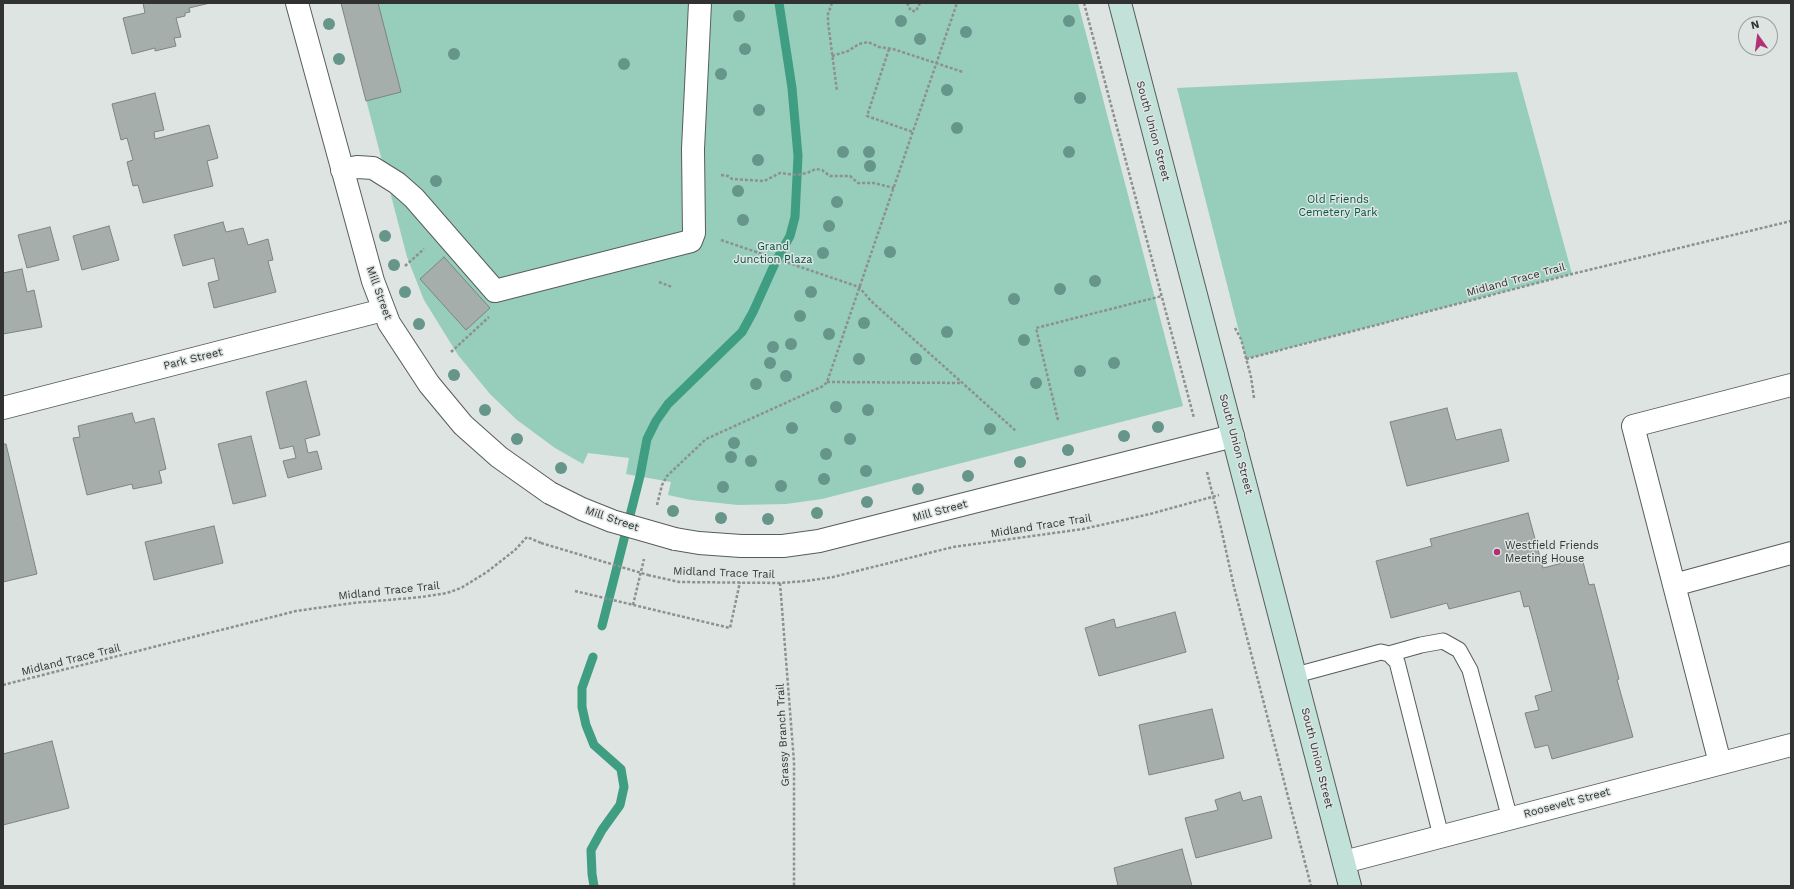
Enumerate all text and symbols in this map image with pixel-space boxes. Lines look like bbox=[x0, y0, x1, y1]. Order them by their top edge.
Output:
north arrow bbox=[1738, 16, 1778, 56]
text: N bbox=[1750, 18, 1761, 32]
street label: South Union Street bbox=[1133, 79, 1173, 183]
park label: Old Friends Cemetery Park bbox=[1298, 193, 1378, 219]
park label: Grand Junction Plaza bbox=[734, 240, 812, 266]
street label: Midland Trace Trail bbox=[1465, 260, 1567, 300]
street label: Mill Street bbox=[363, 264, 395, 322]
street label: Park Street bbox=[162, 345, 224, 373]
street label: South Union Street bbox=[1216, 392, 1256, 496]
street label: Mill Street bbox=[911, 497, 969, 525]
street label: Mill Street bbox=[583, 504, 641, 534]
street label: Midland Trace Trail bbox=[990, 512, 1092, 540]
place label: Westfield Friends Meeting House bbox=[1505, 539, 1599, 565]
marker: Westfield Friends Meeting House bbox=[1492, 547, 1502, 557]
street label: Midland Trace Trail bbox=[673, 565, 775, 581]
street label: Midland Trace Trail bbox=[338, 579, 440, 603]
street label: Midland Trace Trail bbox=[20, 641, 122, 679]
street label: Grassy Branch Trail bbox=[774, 683, 792, 787]
street label: South Union Street bbox=[1298, 706, 1336, 810]
street label: Roosevelt Street bbox=[1522, 785, 1612, 821]

